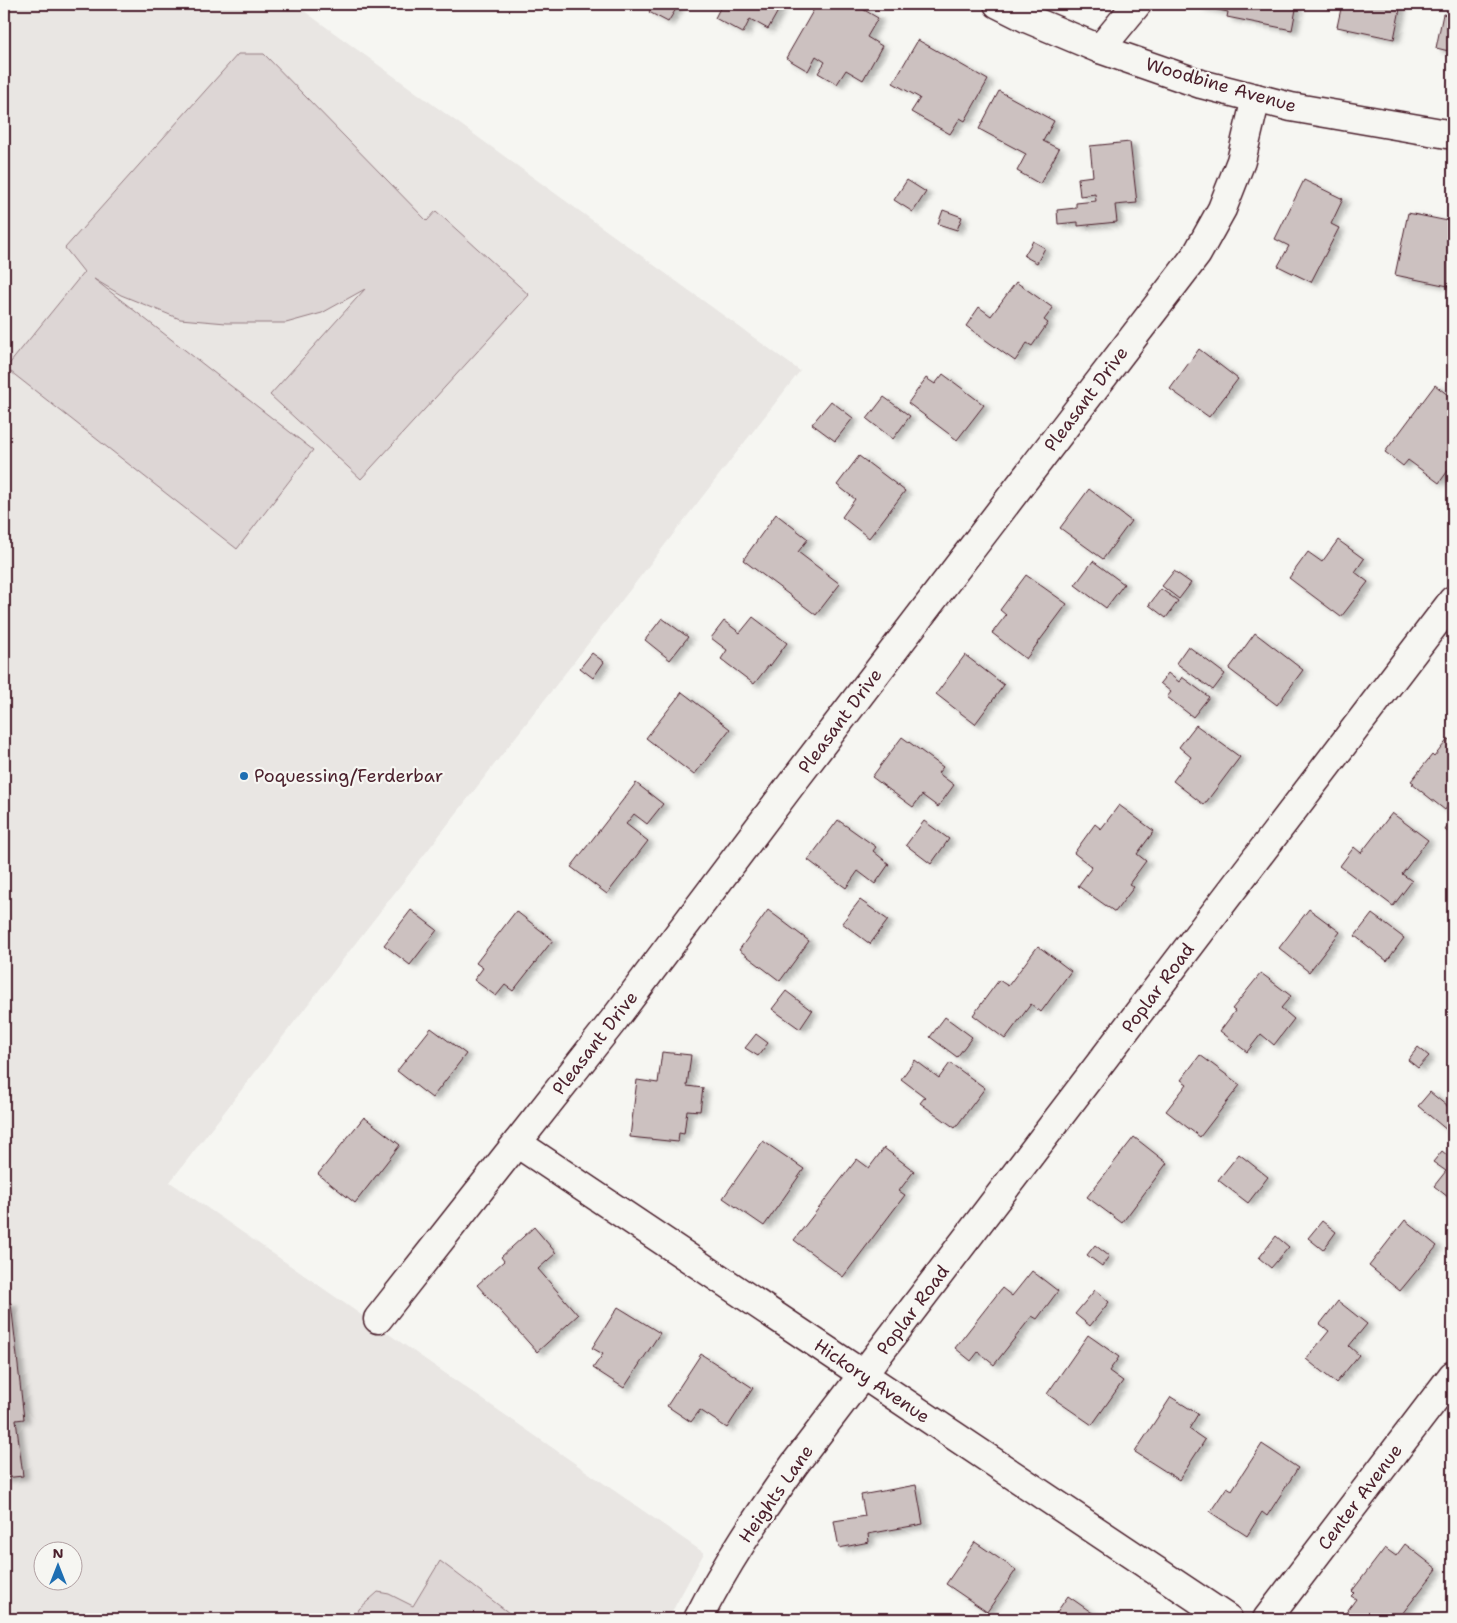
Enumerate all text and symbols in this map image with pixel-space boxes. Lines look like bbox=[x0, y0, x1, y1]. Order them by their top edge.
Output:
street label: Woodbine Avenue bbox=[1143, 52, 1299, 118]
street label: Pleasant Drive bbox=[1039, 342, 1133, 456]
street label: Pleasant Drive bbox=[793, 664, 887, 778]
place label: Poquessing/Ferderbar bbox=[254, 764, 443, 788]
marker: Poquessing/Ferderbar bbox=[238, 770, 250, 782]
street label: Poplar Road bbox=[1116, 938, 1200, 1038]
street label: Pleasant Drive bbox=[547, 986, 643, 1100]
street label: Poplar Road bbox=[871, 1260, 955, 1360]
street label: Hickory Avenue bbox=[809, 1333, 935, 1429]
street label: Center Avenue bbox=[1312, 1439, 1408, 1555]
street label: Heights Lane bbox=[733, 1440, 819, 1548]
north arrow bbox=[32, 1540, 82, 1590]
text: N bbox=[52, 1544, 64, 1562]

